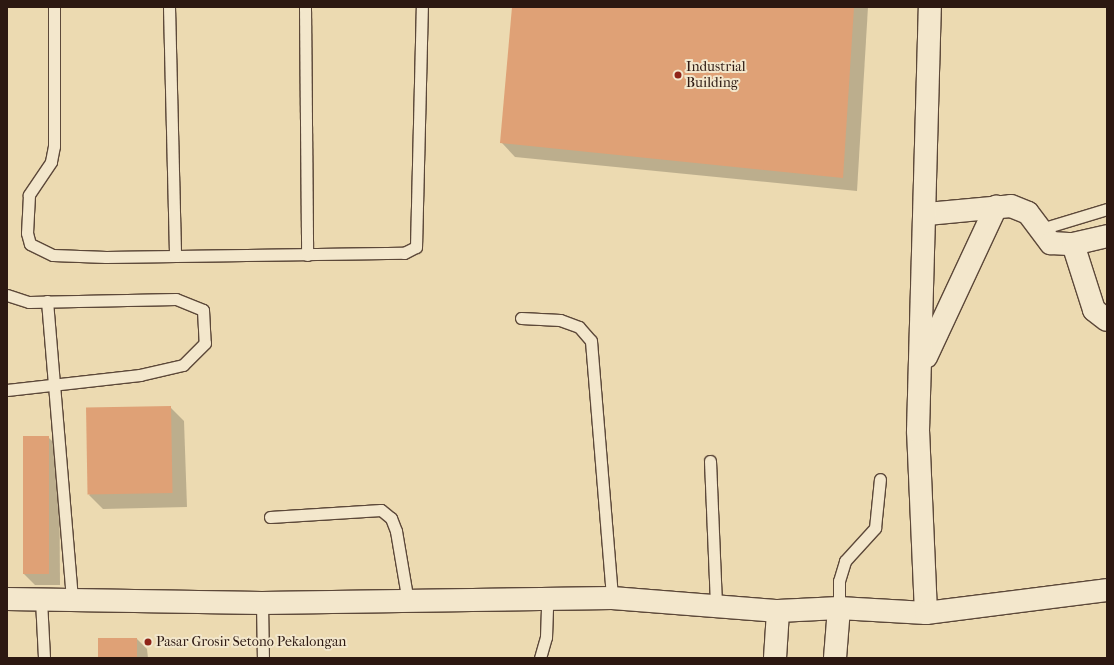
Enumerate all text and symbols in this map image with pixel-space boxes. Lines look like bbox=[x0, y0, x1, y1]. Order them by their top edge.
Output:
place label: Industrial Building bbox=[686, 59, 746, 92]
marker: Industrial Building bbox=[673, 70, 683, 80]
place label: Pasar Grosir Setono Pekalongan bbox=[156, 634, 346, 650]
marker: Pasar Grosir Setono Pekalongan bbox=[143, 637, 153, 647]

